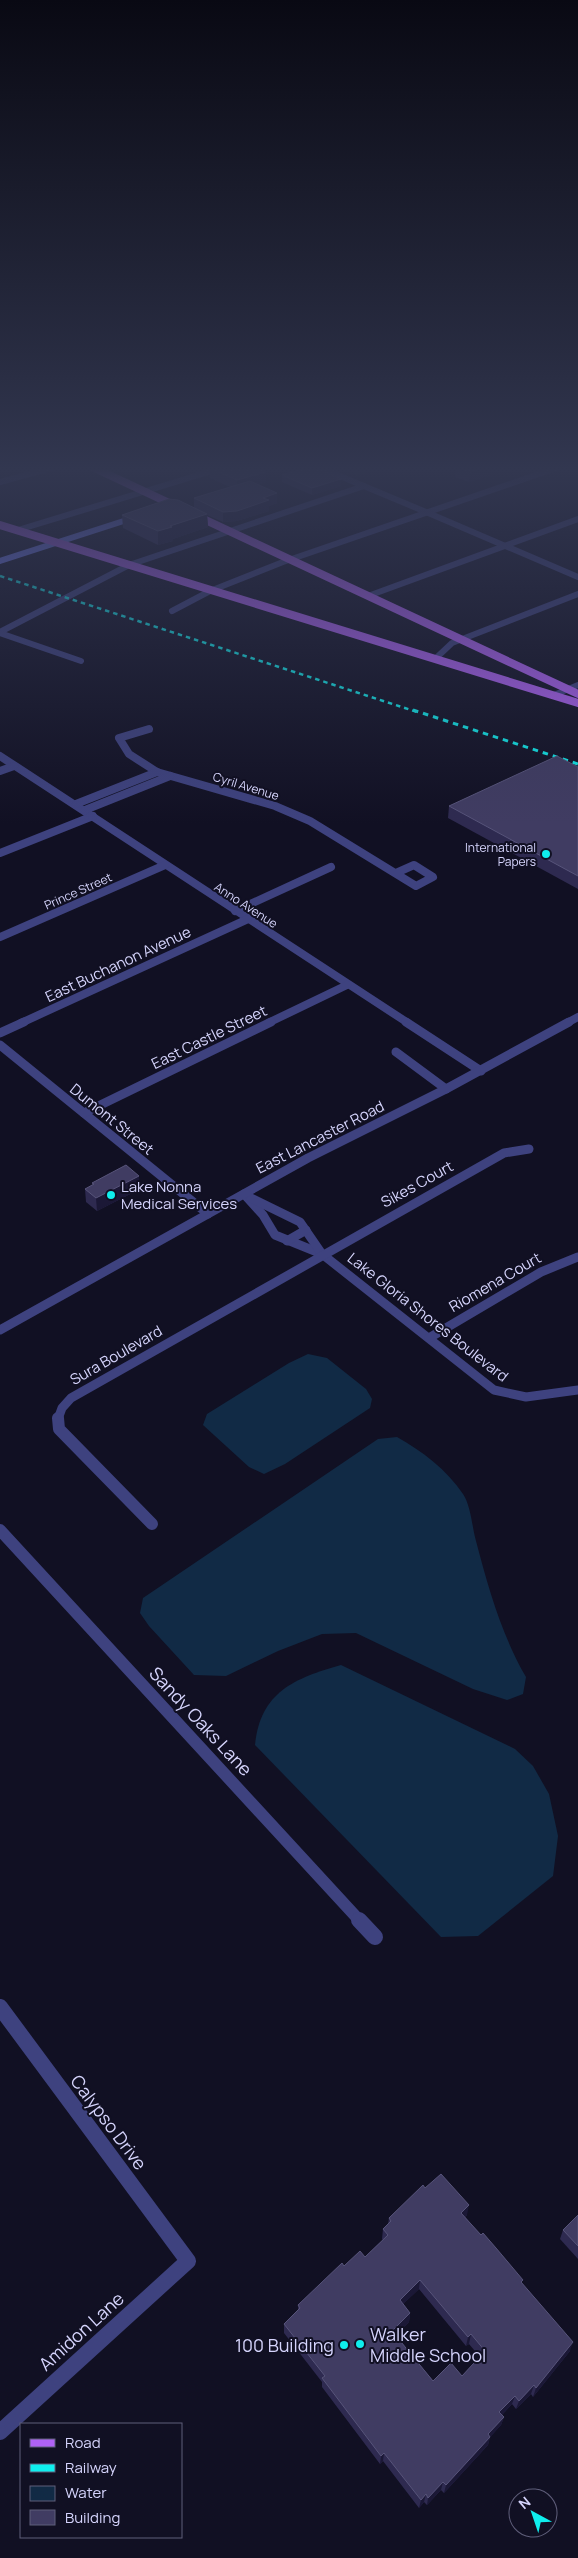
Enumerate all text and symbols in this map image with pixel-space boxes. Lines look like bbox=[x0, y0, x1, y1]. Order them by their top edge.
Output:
street label: Cyril Avenue bbox=[211, 768, 281, 804]
place label: International Papers bbox=[465, 839, 536, 870]
marker: International Papers bbox=[540, 848, 552, 860]
street label: Prince Street bbox=[41, 868, 115, 914]
street label: Anno Avenue bbox=[211, 878, 281, 932]
street label: East Buchanon Avenue bbox=[42, 921, 194, 1007]
street label: East Castle Street bbox=[148, 1000, 270, 1074]
street label: Dumont Street bbox=[66, 1079, 158, 1159]
street label: East Lancaster Road bbox=[252, 1096, 388, 1178]
street label: Sikes Court bbox=[377, 1156, 457, 1212]
place label: Lake Nonna Medical Services bbox=[121, 1176, 237, 1214]
marker: Lake Nonna Medical Services bbox=[105, 1189, 117, 1201]
street label: Riomena Court bbox=[445, 1247, 545, 1317]
street label: Lake Gloria Shores Boulevard bbox=[343, 1248, 513, 1386]
street label: Sura Boulevard bbox=[66, 1320, 166, 1390]
street label: Sandy Oaks Lane bbox=[144, 1661, 258, 1781]
street label: Calypso Drive bbox=[65, 2070, 153, 2174]
street label: Amidon Lane bbox=[33, 2286, 129, 2376]
place label: Walker Middle School bbox=[370, 2322, 486, 2367]
place label: 100 Building bbox=[235, 2333, 334, 2357]
marker: Walker Middle School bbox=[354, 2338, 366, 2350]
marker: 100 Building bbox=[338, 2339, 350, 2351]
legend bbox=[20, 2423, 182, 2538]
text: Road bbox=[65, 2432, 101, 2453]
text: Railway bbox=[65, 2457, 117, 2478]
text: Water bbox=[65, 2482, 107, 2503]
north arrow bbox=[508, 2488, 558, 2538]
text: N bbox=[514, 2492, 534, 2513]
text: Building bbox=[65, 2507, 120, 2528]

